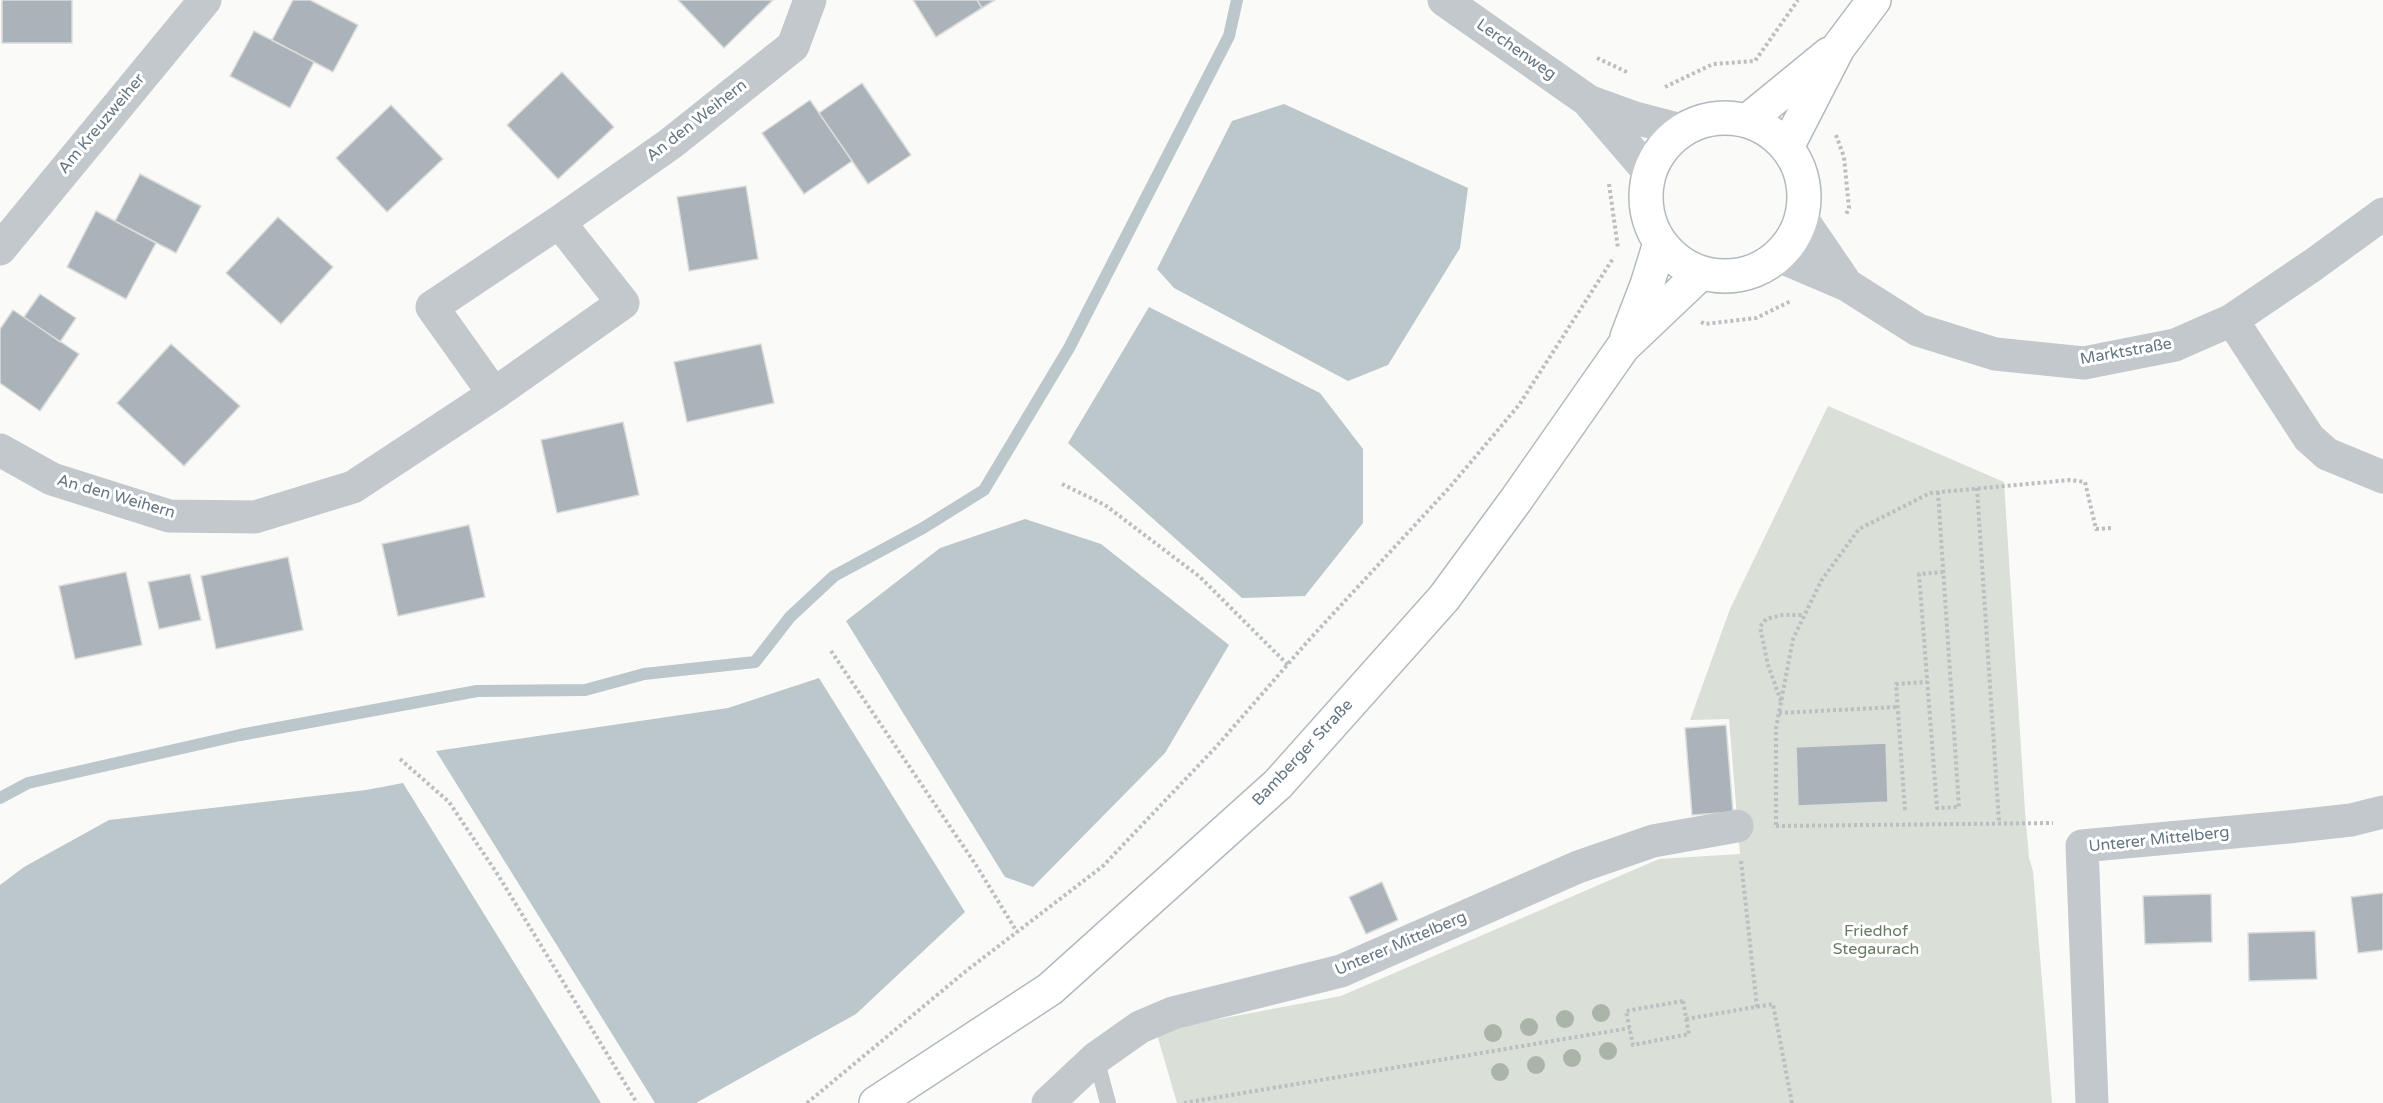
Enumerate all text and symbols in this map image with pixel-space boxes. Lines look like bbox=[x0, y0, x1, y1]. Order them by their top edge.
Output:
street label: Lerchenweg bbox=[1472, 16, 1560, 84]
street label: Am Kreuzweiher bbox=[55, 70, 149, 178]
street label: An den Weihern bbox=[643, 76, 751, 166]
street label: Marktstraße bbox=[2079, 334, 2173, 370]
street label: An den Weihern bbox=[55, 471, 177, 523]
street label: Bamberger Straße bbox=[1249, 696, 1357, 810]
street label: Unterer Mittelberg bbox=[2088, 823, 2230, 857]
street label: Unterer Mittelberg bbox=[1332, 908, 1470, 980]
park label: Friedhof Stegaurach bbox=[1833, 922, 1919, 960]

